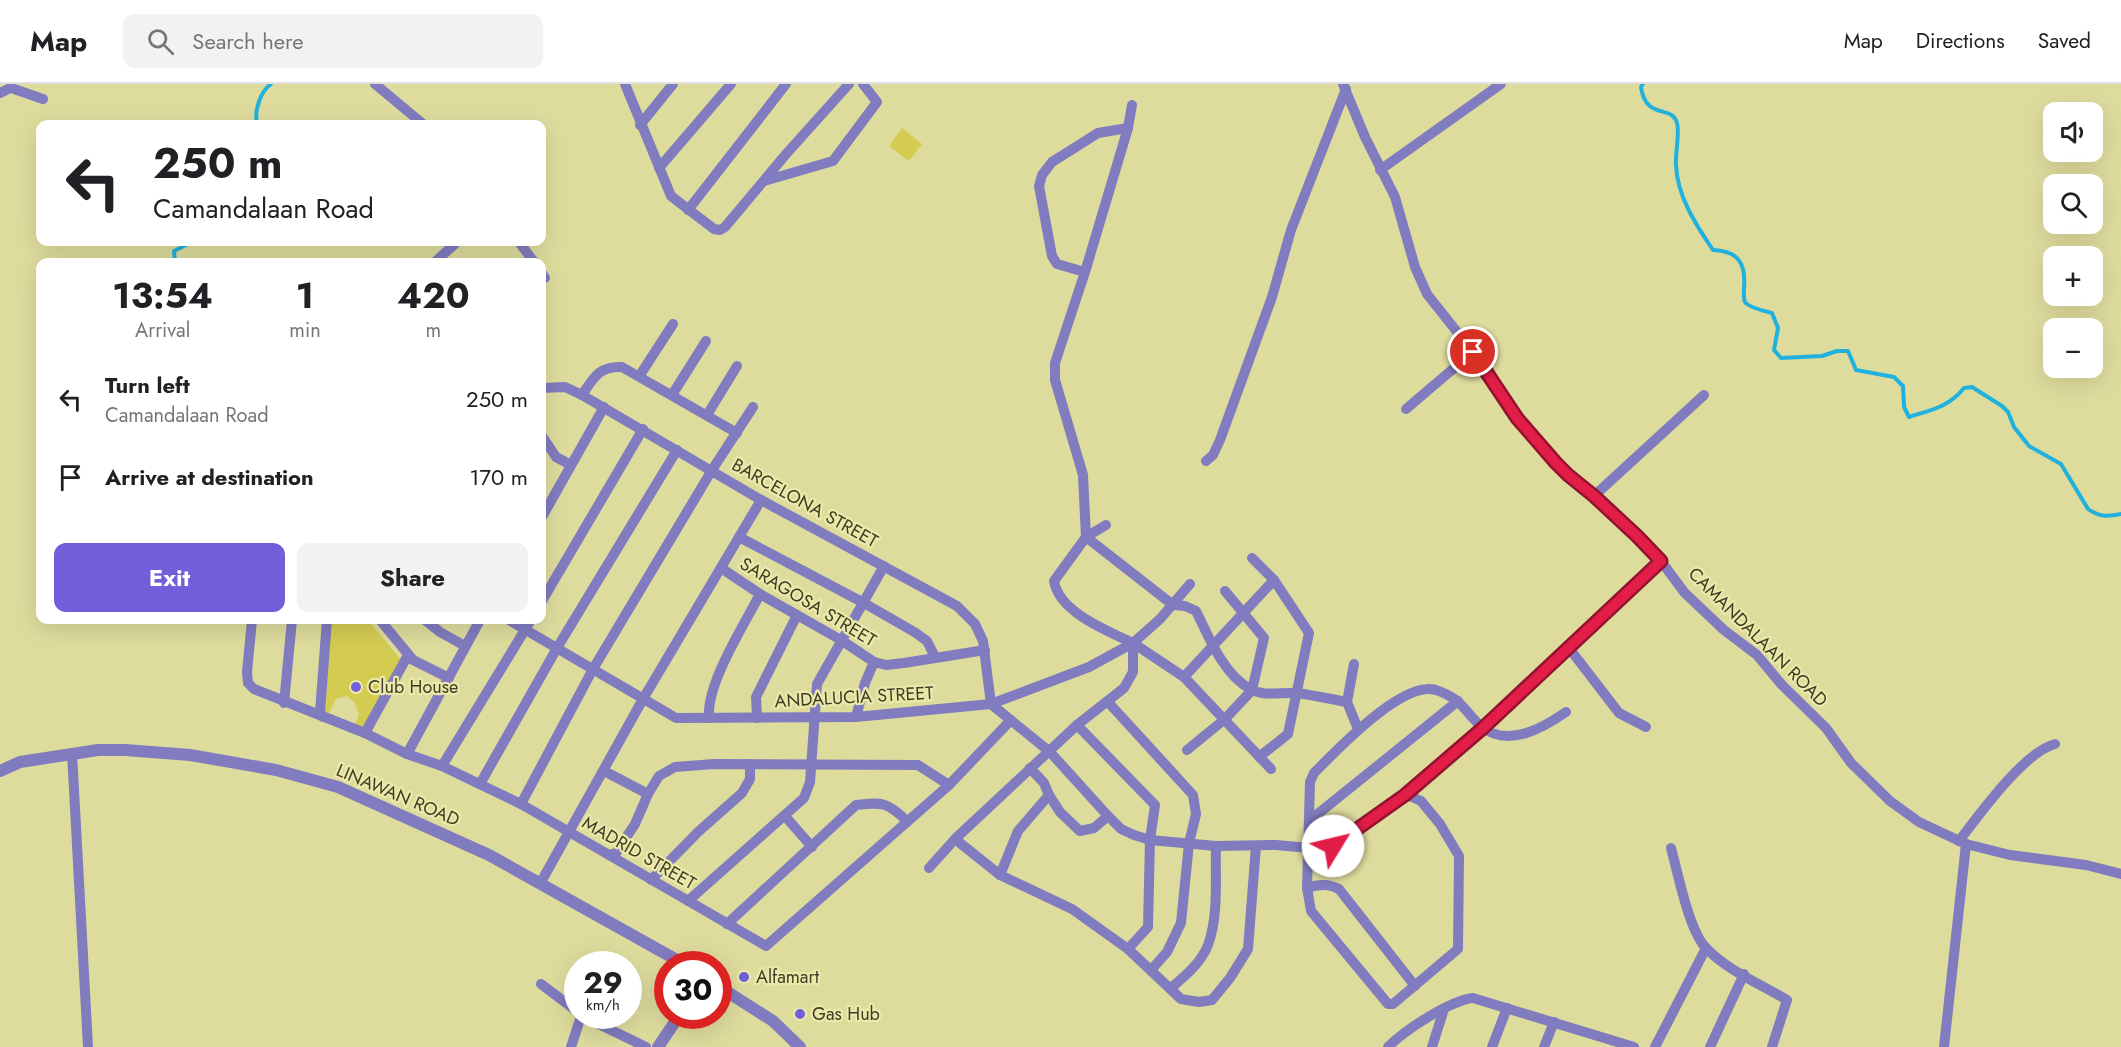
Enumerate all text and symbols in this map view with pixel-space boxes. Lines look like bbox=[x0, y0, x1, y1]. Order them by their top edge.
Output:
search box bbox=[123, 14, 543, 68]
text: Map bbox=[30, 21, 87, 62]
icon: search bbox=[144, 25, 177, 58]
text: Search here bbox=[192, 25, 304, 57]
text: Map bbox=[1844, 26, 1883, 56]
text: Directions bbox=[1916, 26, 2005, 56]
text: Saved bbox=[2038, 26, 2091, 56]
map controls bbox=[2043, 102, 2103, 378]
button: sound bbox=[2043, 102, 2103, 162]
text: 250 m bbox=[153, 133, 283, 194]
icon: left bbox=[54, 144, 132, 222]
button: search bbox=[2043, 174, 2103, 234]
text: Camandalaan Road bbox=[153, 189, 374, 228]
button: + bbox=[2043, 246, 2103, 306]
text: 13:54 bbox=[112, 269, 213, 321]
text: 1 bbox=[296, 269, 314, 321]
text: 420 bbox=[397, 269, 470, 321]
text: Arrival bbox=[135, 316, 190, 345]
text: min bbox=[289, 316, 321, 345]
text: m bbox=[426, 316, 441, 345]
button: − bbox=[2043, 318, 2103, 378]
pin bbox=[1447, 326, 1498, 377]
icon: arrive bbox=[1456, 335, 1489, 368]
text: Turn left bbox=[105, 369, 190, 401]
icon: left bbox=[54, 383, 87, 416]
text: 250 m bbox=[466, 383, 528, 415]
text: Camandalaan Road bbox=[105, 401, 269, 430]
street label: BARCELONA STREET bbox=[727, 452, 883, 554]
icon: arrive bbox=[54, 461, 87, 494]
text: Arrive at destination bbox=[105, 461, 314, 493]
text: 170 m bbox=[470, 461, 528, 493]
button: Exit bbox=[54, 543, 285, 612]
button: Share bbox=[297, 543, 528, 612]
street label: SARAGOSA STREET bbox=[735, 551, 882, 653]
street label: CAMANDALAAN ROAD bbox=[1682, 561, 1834, 713]
place label: Club House bbox=[368, 674, 458, 700]
marker: Club House bbox=[349, 680, 363, 694]
street label: ANDALUCIA STREET bbox=[774, 680, 935, 714]
street label: LINAWAN ROAD bbox=[332, 757, 464, 833]
street label: MADRID STREET bbox=[577, 810, 701, 896]
position arrow bbox=[1301, 814, 1365, 878]
speed limit sign: 30 bbox=[654, 951, 732, 1029]
text: 29 bbox=[583, 961, 623, 1004]
place label: Alfamart bbox=[756, 964, 820, 990]
marker: Alfamart bbox=[737, 970, 751, 984]
text: km/h bbox=[586, 994, 620, 1016]
place label: Gas Hub bbox=[812, 1001, 880, 1027]
marker: Gas Hub bbox=[793, 1007, 807, 1021]

